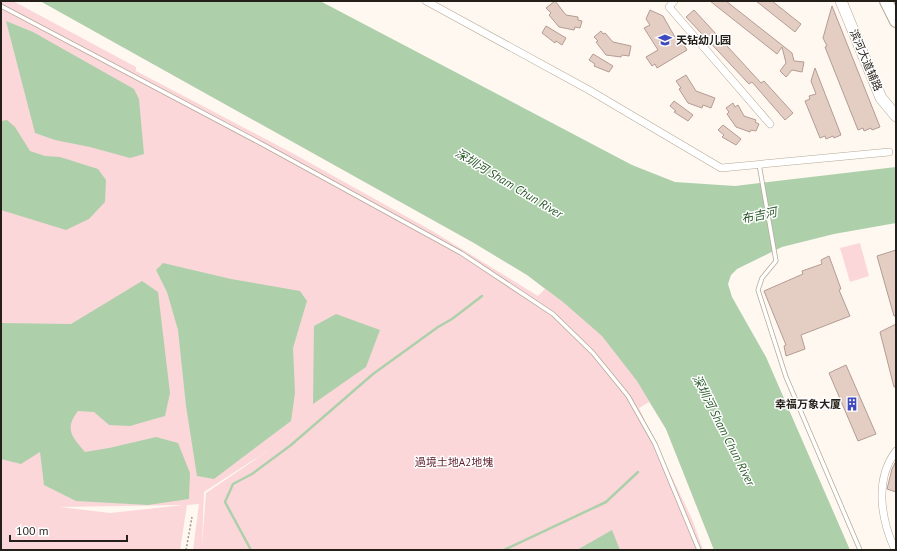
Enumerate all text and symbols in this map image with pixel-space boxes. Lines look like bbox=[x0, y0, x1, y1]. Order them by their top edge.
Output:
street label: 滨河大道辅路 bbox=[847, 27, 885, 93]
school or university icon: 天钻幼儿园 bbox=[657, 32, 673, 48]
place label: 天钻幼儿园 bbox=[676, 33, 731, 47]
water label: 深圳河 Sham Chun River bbox=[453, 145, 566, 222]
water label: 布吉河 bbox=[740, 204, 780, 226]
water label: 深圳河 Sham Chun River bbox=[689, 372, 759, 489]
building icon: 幸福万象大厦 bbox=[844, 396, 860, 412]
place label: 幸福万象大厦 bbox=[775, 397, 841, 411]
park label: 過境土地A2地塊 bbox=[415, 455, 493, 469]
scale bar bbox=[10, 517, 127, 543]
text: 100 m bbox=[16, 523, 49, 538]

